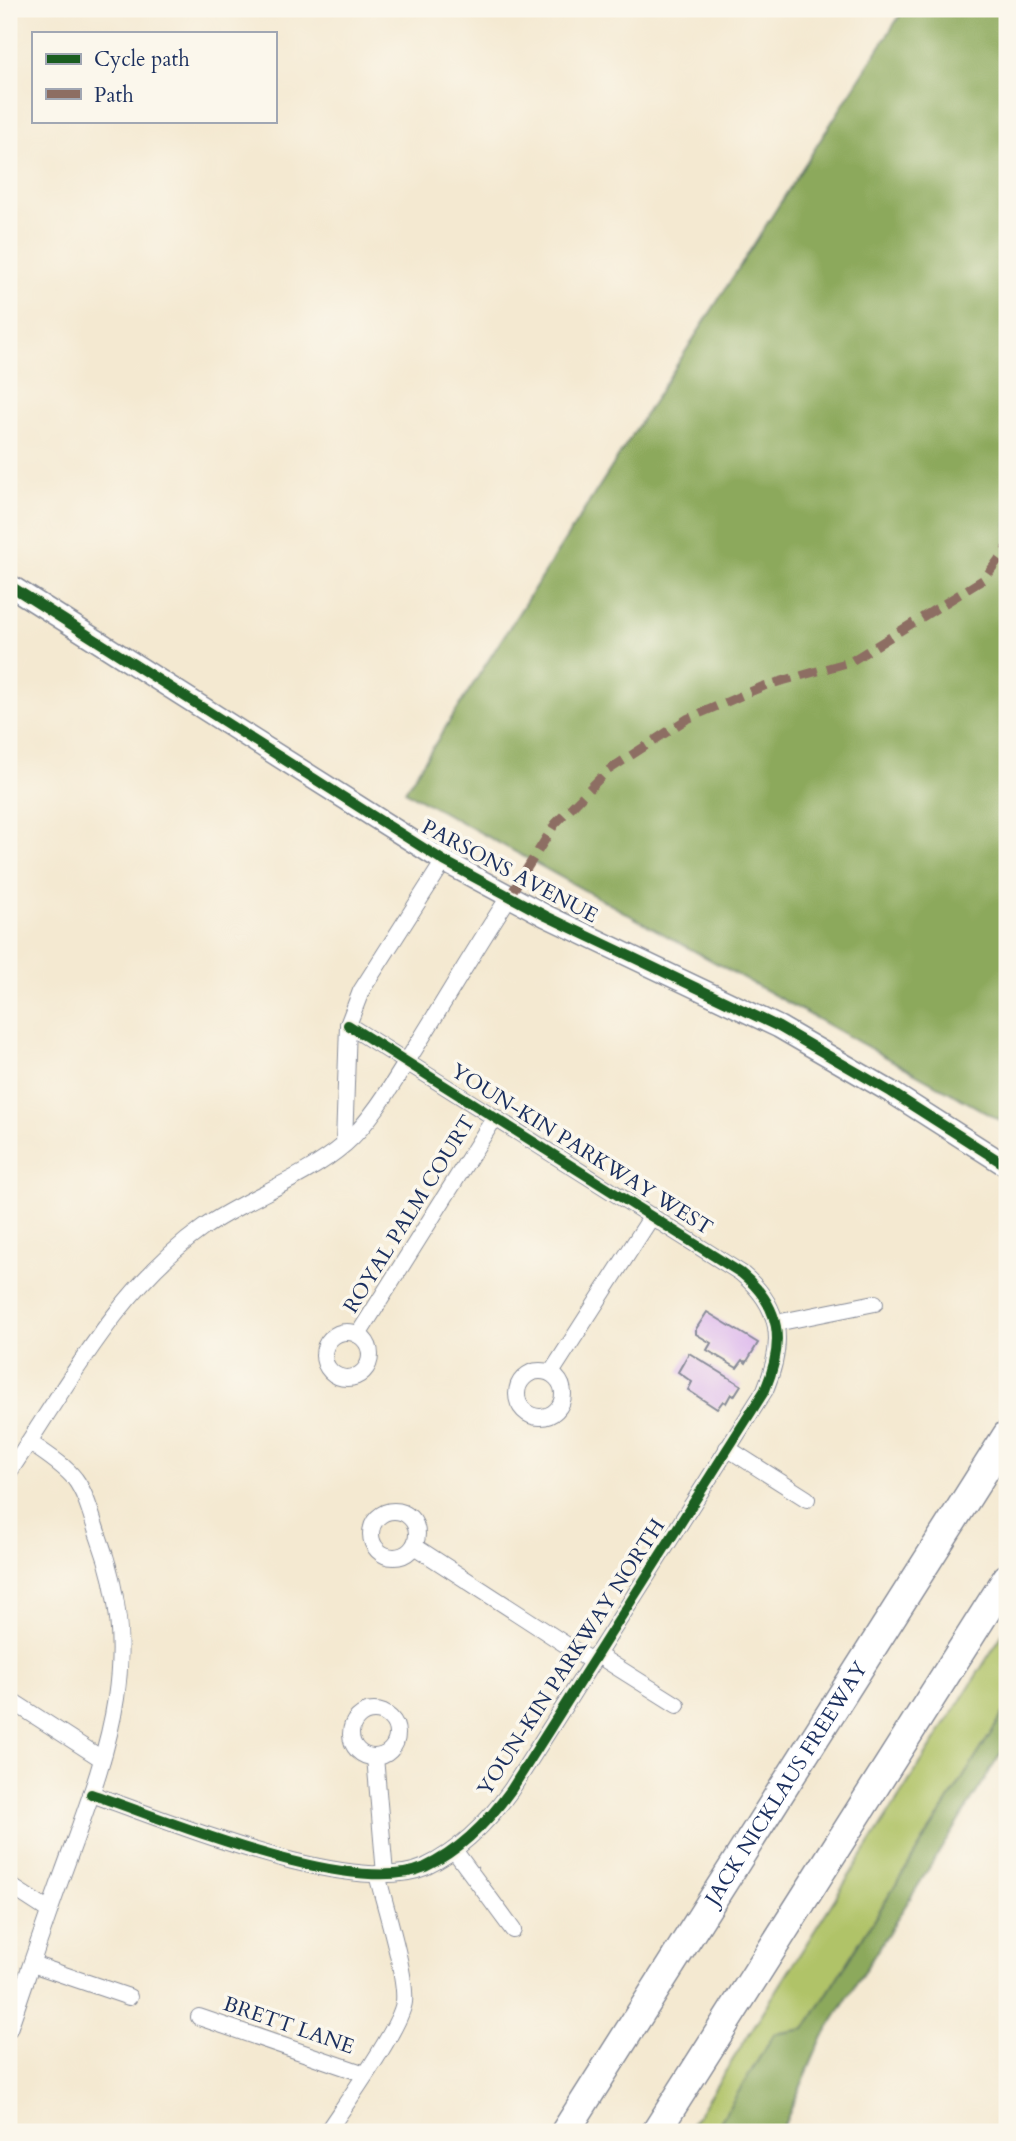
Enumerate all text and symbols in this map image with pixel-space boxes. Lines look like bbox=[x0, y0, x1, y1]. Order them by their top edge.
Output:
legend bbox=[32, 32, 276, 122]
text: Cycle path bbox=[94, 45, 190, 74]
text: Path bbox=[94, 81, 134, 110]
street label: PARSONS AVENUE bbox=[416, 813, 603, 930]
street label: YOUN-KIN PARKWAY WEST bbox=[445, 1057, 718, 1242]
street label: ROYAL PALM COURT bbox=[337, 1110, 482, 1319]
street label: YOUN-KIN PARKWAY NORTH bbox=[471, 1513, 672, 1802]
street label: JACK NICKLAUS FREEWAY bbox=[697, 1656, 875, 1913]
street label: BRETT LANE bbox=[219, 1990, 358, 2061]

